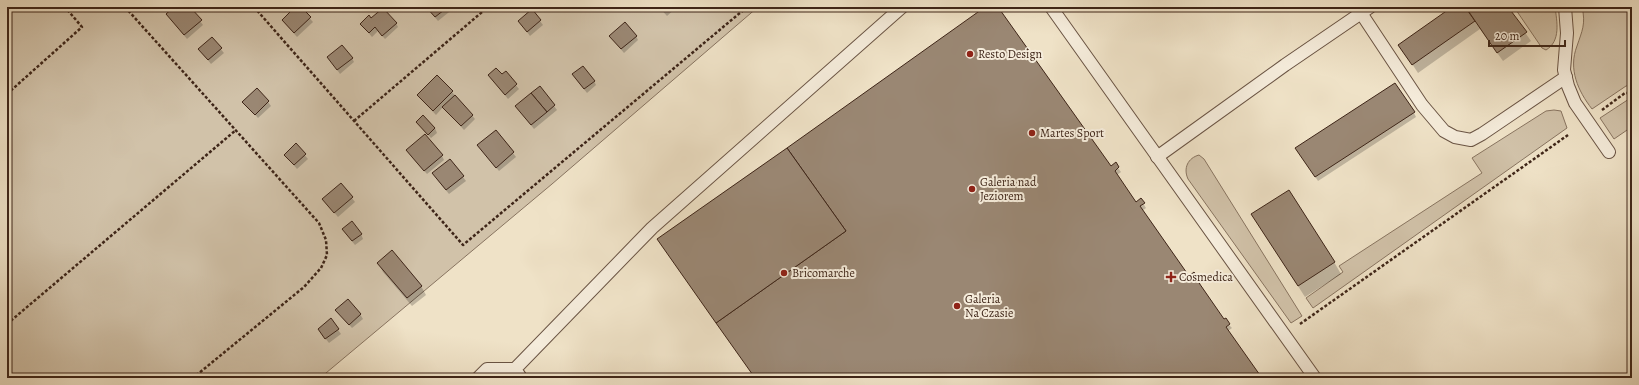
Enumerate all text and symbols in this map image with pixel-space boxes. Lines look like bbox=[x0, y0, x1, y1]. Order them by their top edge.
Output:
scale bar bbox=[1489, 22, 1565, 48]
text: 20 m bbox=[1495, 28, 1519, 44]
place label: Resto Design bbox=[978, 46, 1043, 62]
marker: Resto Design bbox=[965, 49, 975, 59]
place label: Martes Sport bbox=[1040, 125, 1104, 141]
marker: Martes Sport bbox=[1027, 128, 1037, 138]
place label: Galeria nad Jeziorem bbox=[980, 174, 1037, 204]
marker: Galeria nad Jeziorem bbox=[967, 184, 977, 194]
place label: Bricomarche bbox=[792, 265, 855, 281]
marker: Bricomarche bbox=[779, 268, 789, 278]
place label: Cosmedica bbox=[1179, 269, 1233, 285]
marker: Cosmedica bbox=[1166, 272, 1176, 282]
place label: Galeria Na Czasie bbox=[965, 291, 1013, 321]
marker: Galeria Na Czasie bbox=[952, 301, 962, 311]

